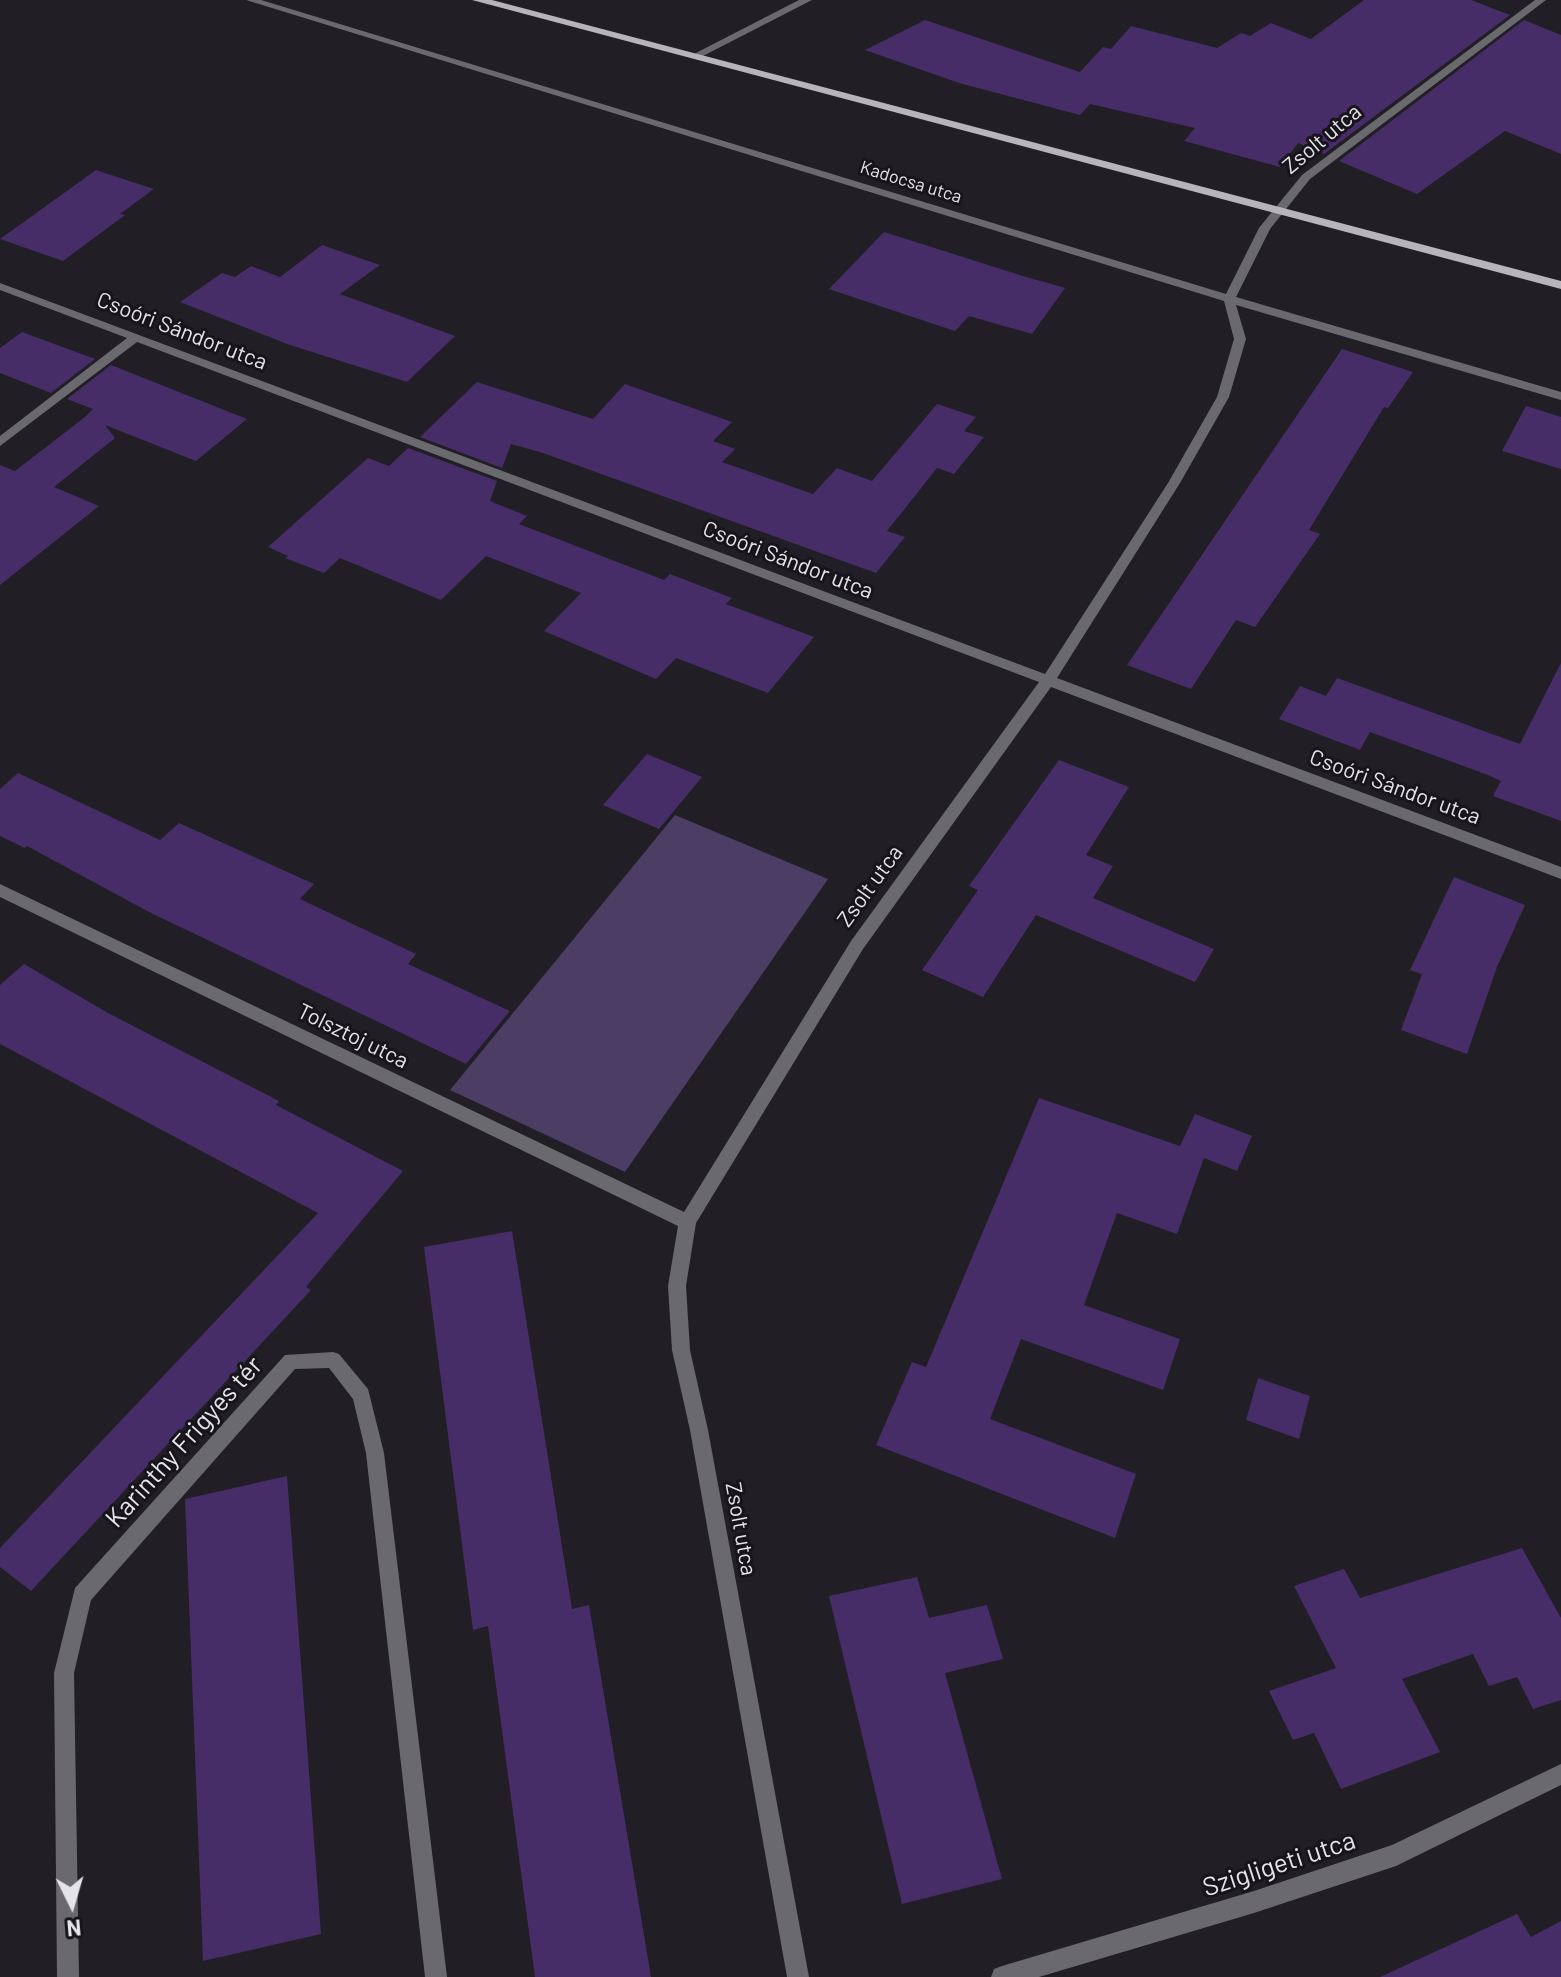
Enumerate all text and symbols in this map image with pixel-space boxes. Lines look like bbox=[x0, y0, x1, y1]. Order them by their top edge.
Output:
street label: Zsolt utca bbox=[1277, 99, 1367, 179]
street label: Kadocsa utca bbox=[858, 156, 964, 208]
street label: Csoóri Sándor utca bbox=[93, 286, 271, 376]
street label: Csoóri Sándor utca bbox=[699, 515, 877, 605]
street label: Csoóri Sándor utca bbox=[1306, 744, 1484, 830]
street label: Zsolt utca bbox=[832, 840, 908, 932]
street label: Tolsztoj utca bbox=[293, 998, 413, 1074]
street label: Karinthy Frigyes tér bbox=[99, 1350, 269, 1534]
street label: Zsolt utca bbox=[720, 1480, 762, 1578]
street label: Szigligeti utca bbox=[1199, 1825, 1359, 1903]
north arrow bbox=[32, 1865, 112, 1945]
text: N bbox=[66, 1915, 83, 1942]

